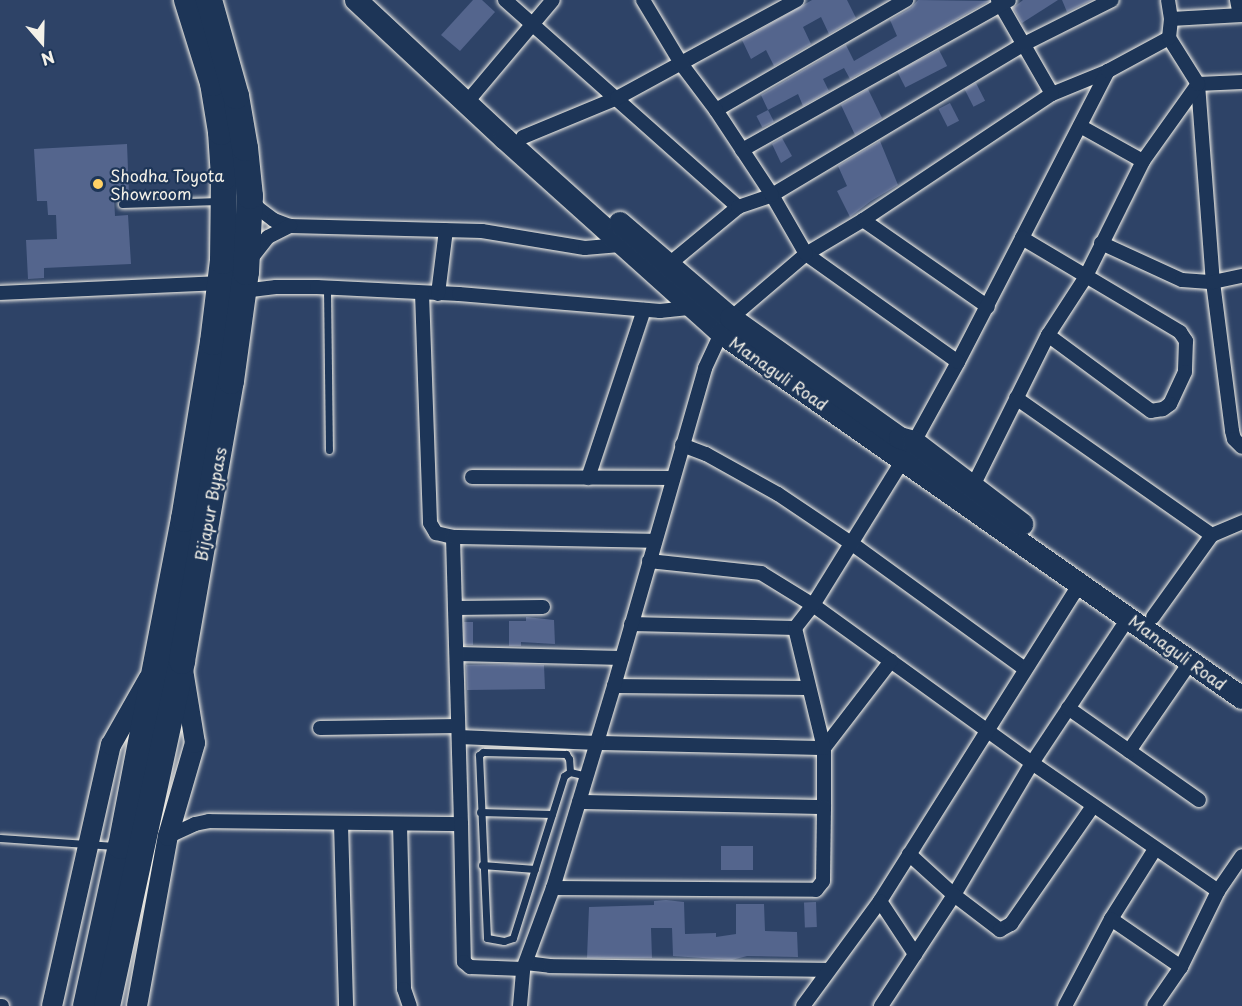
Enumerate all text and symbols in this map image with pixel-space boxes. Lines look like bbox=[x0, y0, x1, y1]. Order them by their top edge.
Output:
north arrow bbox=[12, 12, 72, 72]
text: N bbox=[38, 45, 58, 72]
place label: Shodha Toyota Showroom bbox=[110, 165, 224, 203]
marker: Shodha Toyota Showroom bbox=[91, 177, 105, 191]
street label: Managuli Road bbox=[726, 332, 832, 414]
street label: Bijapur Bypass bbox=[191, 445, 229, 563]
street label: Managuli Road bbox=[1125, 610, 1231, 694]

